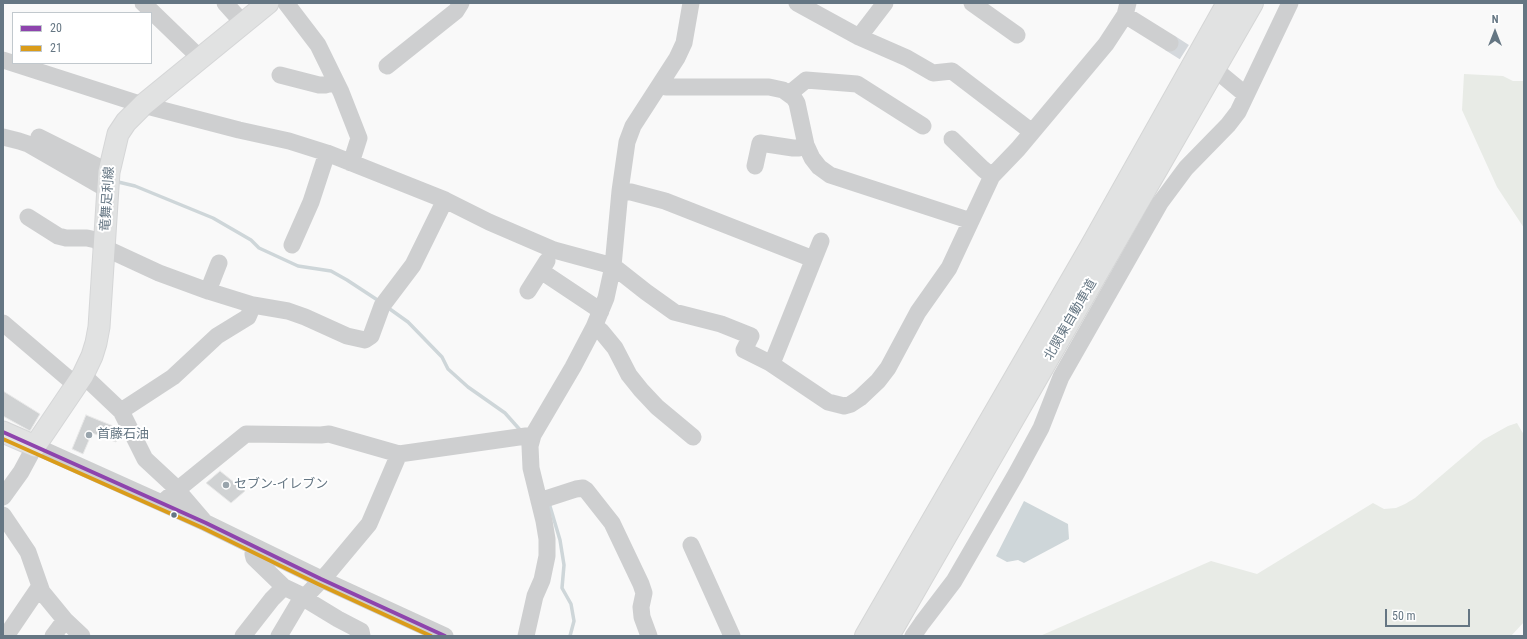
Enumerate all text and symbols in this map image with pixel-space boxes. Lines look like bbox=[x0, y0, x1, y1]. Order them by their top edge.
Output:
legend bbox=[12, 12, 152, 64]
north arrow bbox=[1475, 12, 1515, 52]
text: N bbox=[1492, 13, 1498, 26]
text: 20 bbox=[50, 21, 62, 35]
text: 21 bbox=[50, 41, 62, 55]
street label: 竜舞足利線 bbox=[98, 166, 118, 232]
street label: 北関東自動車道 bbox=[1041, 277, 1101, 363]
place label: 首藤石油 bbox=[97, 427, 149, 443]
marker: 首藤石油 bbox=[84, 430, 94, 440]
place label: セブン-イレブン bbox=[234, 477, 328, 493]
marker: セブン-イレブン bbox=[221, 480, 231, 490]
unlabelled marker bbox=[169, 510, 179, 520]
scale bar bbox=[1387, 601, 1472, 627]
text: 50 m bbox=[1392, 609, 1416, 623]

